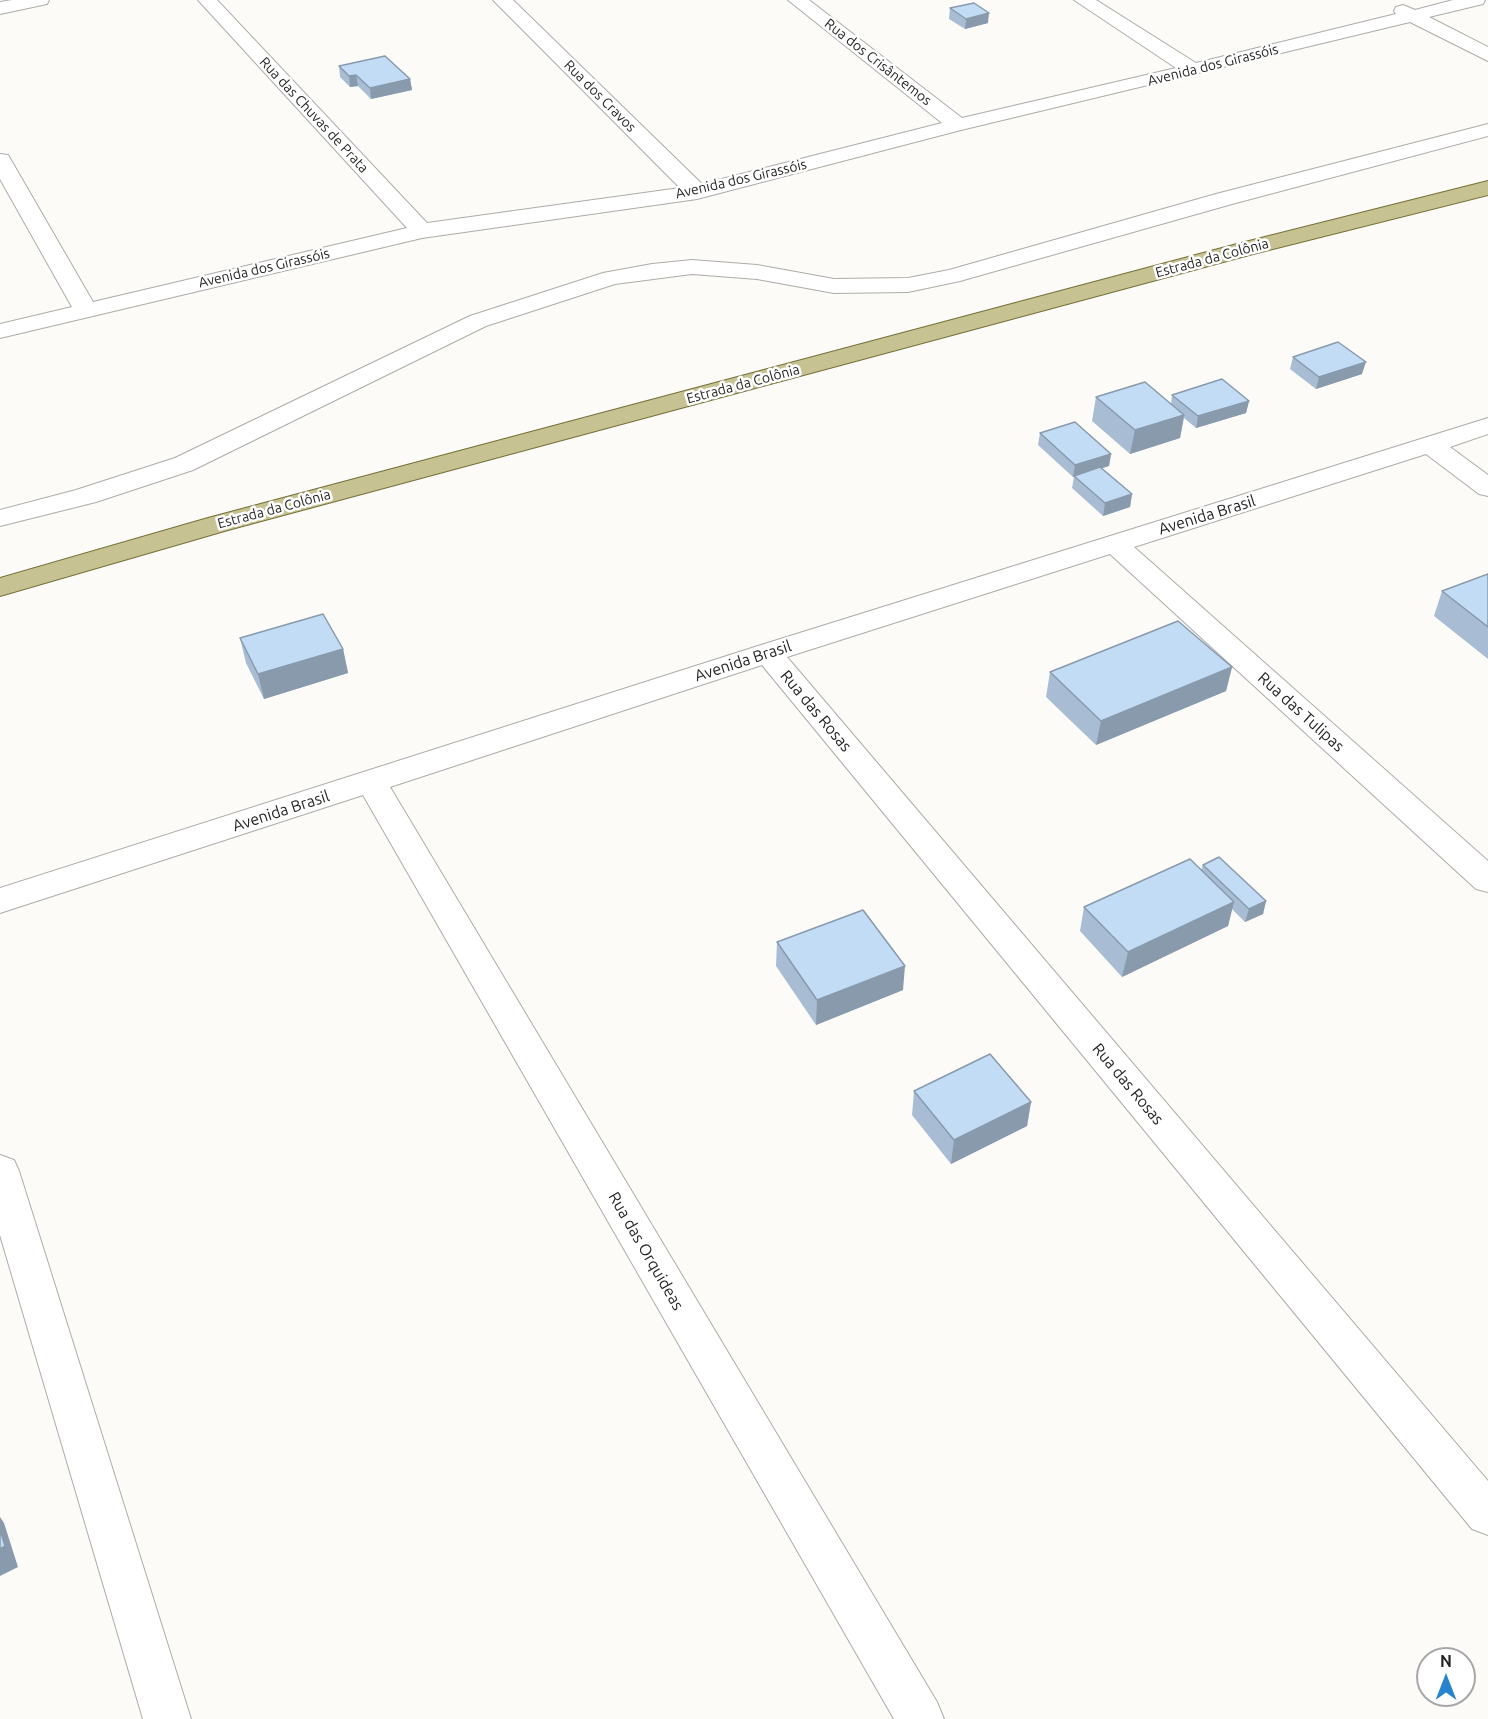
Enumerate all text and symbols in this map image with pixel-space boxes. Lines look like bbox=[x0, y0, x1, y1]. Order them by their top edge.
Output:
street label: Rua dos Crisântemos bbox=[821, 15, 935, 109]
street label: Avenida dos Girassóis bbox=[1146, 41, 1280, 89]
street label: Rua das Chuvas de Prata bbox=[256, 54, 372, 176]
street label: Rua dos Cravos bbox=[561, 57, 639, 135]
street label: Avenida dos Girassóis bbox=[674, 156, 808, 202]
street label: Estrada da Colônia bbox=[1154, 235, 1270, 281]
street label: Avenida dos Girassóis bbox=[197, 245, 331, 291]
street label: Estrada da Colônia bbox=[685, 361, 801, 407]
street label: Estrada da Colônia bbox=[216, 486, 332, 532]
street label: Avenida Brasil bbox=[1156, 491, 1258, 539]
street label: Avenida Brasil bbox=[692, 636, 794, 686]
street label: Rua das Rosas bbox=[776, 666, 856, 756]
street label: Rua das Tulipas bbox=[1254, 668, 1348, 756]
street label: Avenida Brasil bbox=[230, 786, 332, 836]
street label: Rua das Rosas bbox=[1088, 1039, 1168, 1129]
street label: Rua das Orquideas bbox=[604, 1188, 688, 1314]
north arrow bbox=[1416, 1647, 1476, 1707]
text: N bbox=[1440, 1652, 1452, 1670]

